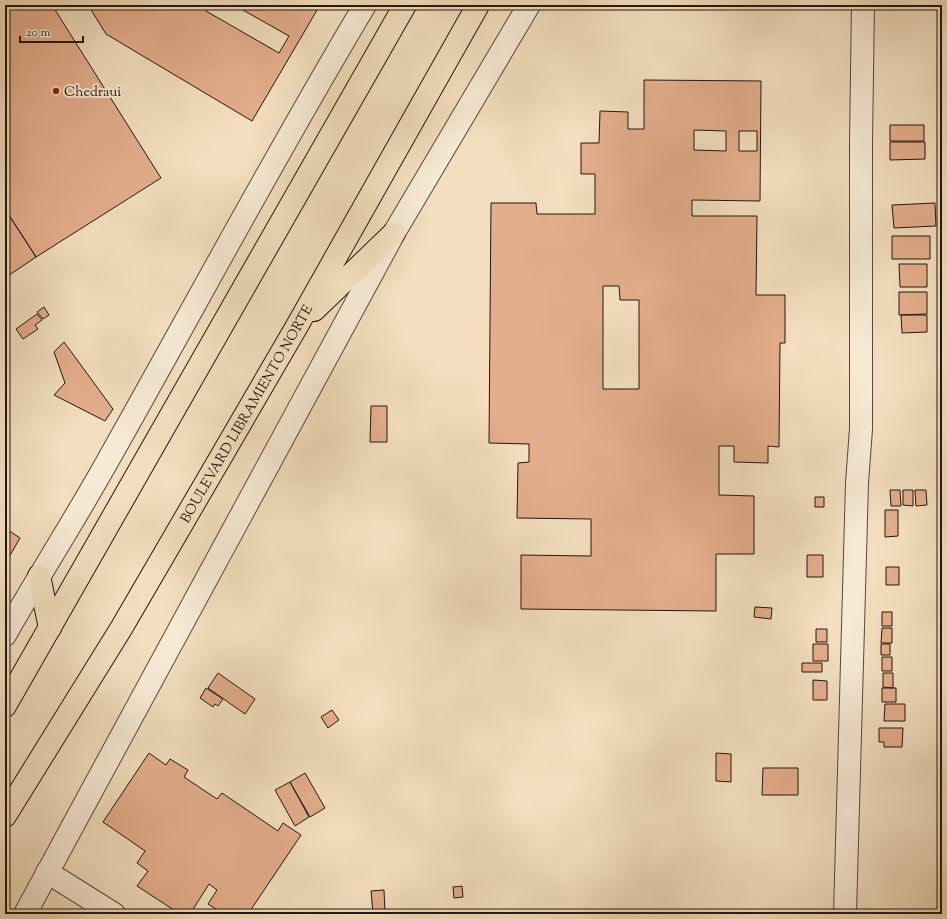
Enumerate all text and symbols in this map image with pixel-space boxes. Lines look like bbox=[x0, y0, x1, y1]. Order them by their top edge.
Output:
scale bar bbox=[20, 18, 83, 44]
text: 20 m bbox=[26, 24, 51, 42]
place label: Chedraui bbox=[64, 83, 121, 103]
marker: Chedraui bbox=[51, 86, 61, 96]
street label: BOULEVARD LIBRAMIENTO NORTE bbox=[176, 301, 319, 528]

